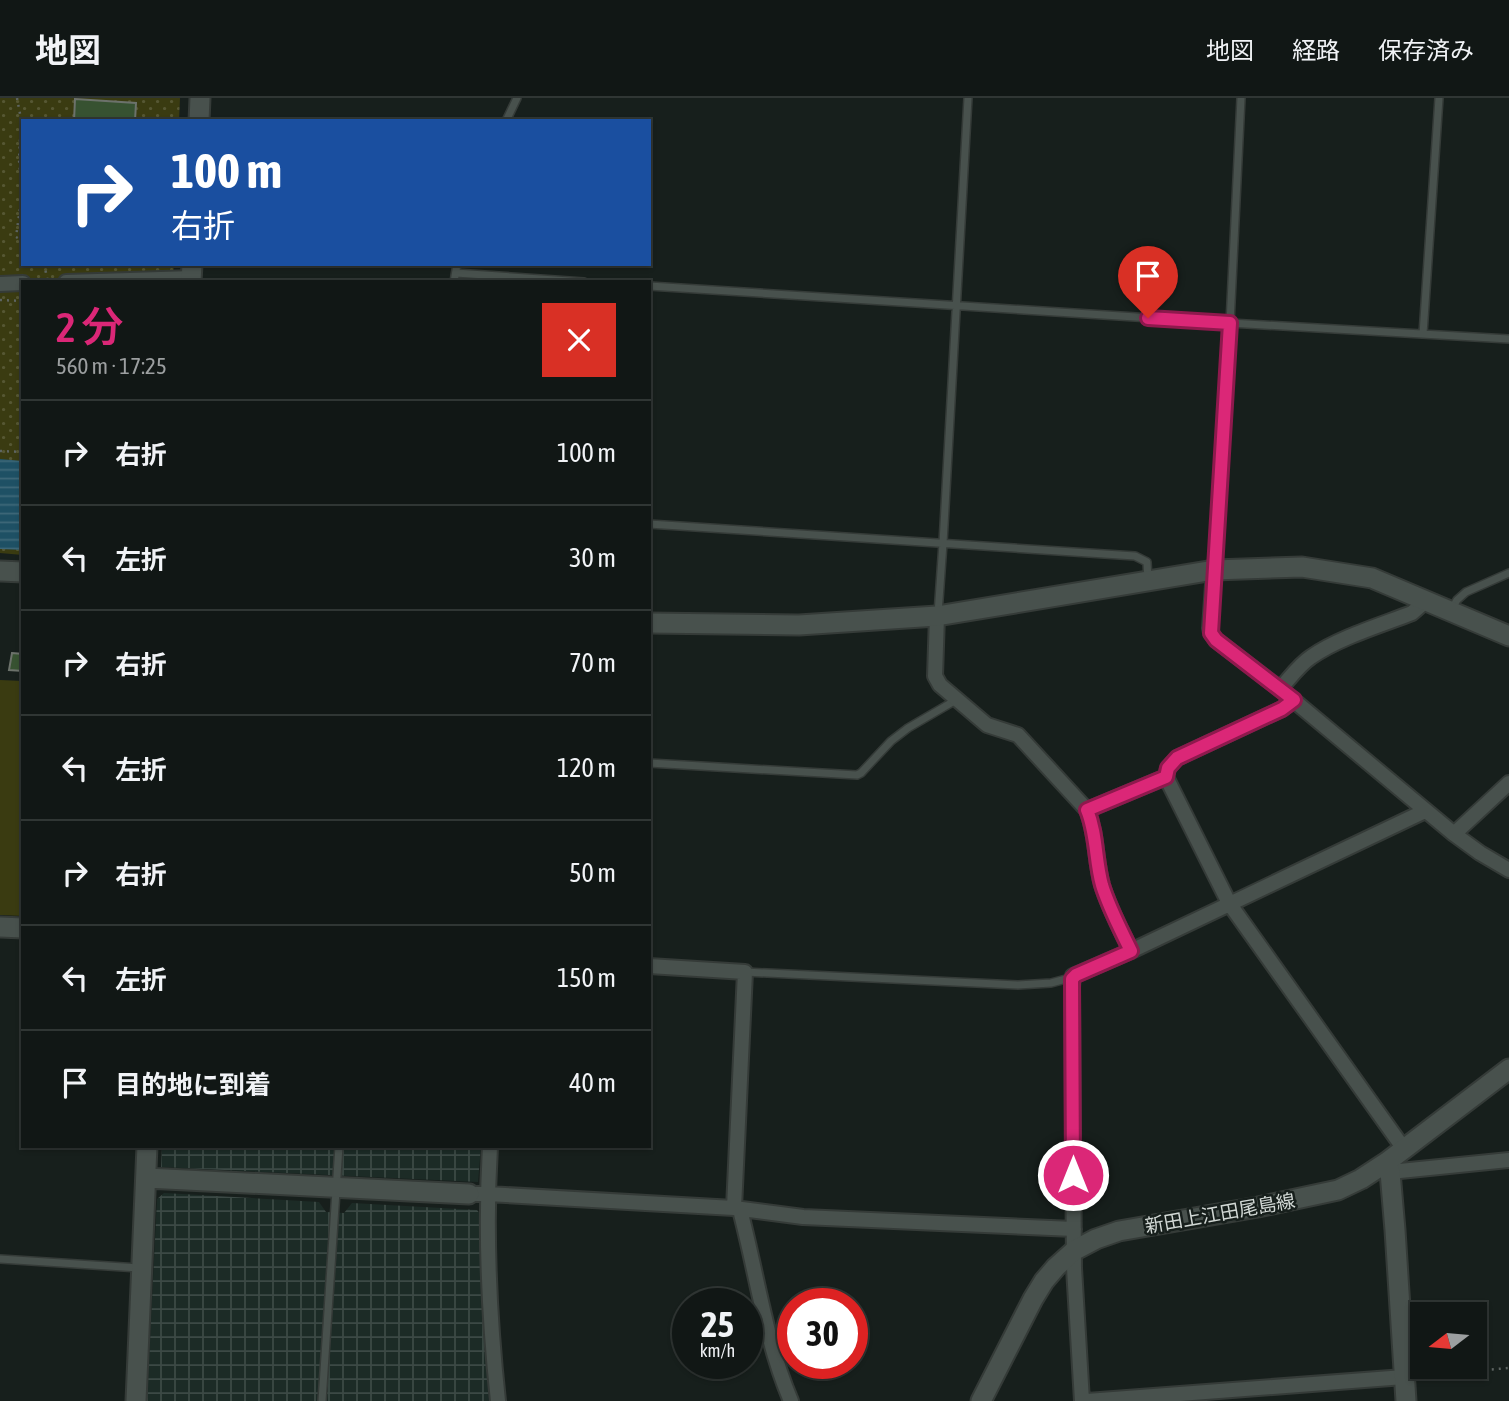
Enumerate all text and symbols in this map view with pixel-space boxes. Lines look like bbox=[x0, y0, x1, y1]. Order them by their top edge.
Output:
text: 地図 bbox=[35, 31, 101, 69]
text: 地図 bbox=[1206, 37, 1254, 64]
text: 経路 bbox=[1292, 37, 1340, 64]
text: 保存済み bbox=[1378, 37, 1474, 64]
text: 100 m bbox=[171, 142, 282, 198]
icon: right bbox=[56, 147, 147, 238]
text: 右折 bbox=[171, 207, 235, 244]
pin bbox=[1118, 246, 1178, 318]
icon: arrive bbox=[1129, 257, 1167, 295]
text: 2 分 bbox=[56, 303, 124, 351]
button: close bbox=[542, 303, 616, 377]
text: 560 m · 17:25 bbox=[56, 353, 167, 379]
icon: right bbox=[56, 434, 94, 472]
text: 100 m bbox=[557, 438, 616, 468]
text: 右折 bbox=[115, 440, 167, 470]
icon: left bbox=[56, 539, 94, 577]
text: 30 m bbox=[569, 543, 616, 573]
text: 左折 bbox=[115, 545, 167, 575]
icon: right bbox=[56, 644, 94, 682]
text: 70 m bbox=[569, 648, 616, 678]
text: 右折 bbox=[115, 650, 167, 680]
icon: left bbox=[56, 749, 94, 787]
text: 120 m bbox=[557, 753, 616, 783]
text: 左折 bbox=[115, 755, 167, 785]
icon: right bbox=[56, 854, 94, 892]
text: 50 m bbox=[569, 858, 616, 888]
text: 右折 bbox=[115, 860, 167, 890]
icon: left bbox=[56, 959, 94, 997]
text: 150 m bbox=[557, 963, 616, 993]
text: 左折 bbox=[115, 965, 167, 995]
icon: arrive bbox=[56, 1064, 94, 1102]
text: 40 m bbox=[569, 1068, 616, 1098]
text: 目的地に到着 bbox=[115, 1070, 271, 1100]
position arrow bbox=[1036, 1138, 1110, 1212]
street label: 新田上江田尾島線 bbox=[1143, 1189, 1297, 1237]
speed limit sign: 30 bbox=[777, 1288, 868, 1379]
north arrow bbox=[1410, 1302, 1488, 1379]
map controls bbox=[1410, 1302, 1487, 1379]
text: 25 bbox=[701, 1304, 734, 1344]
text: km/h bbox=[700, 1340, 735, 1361]

